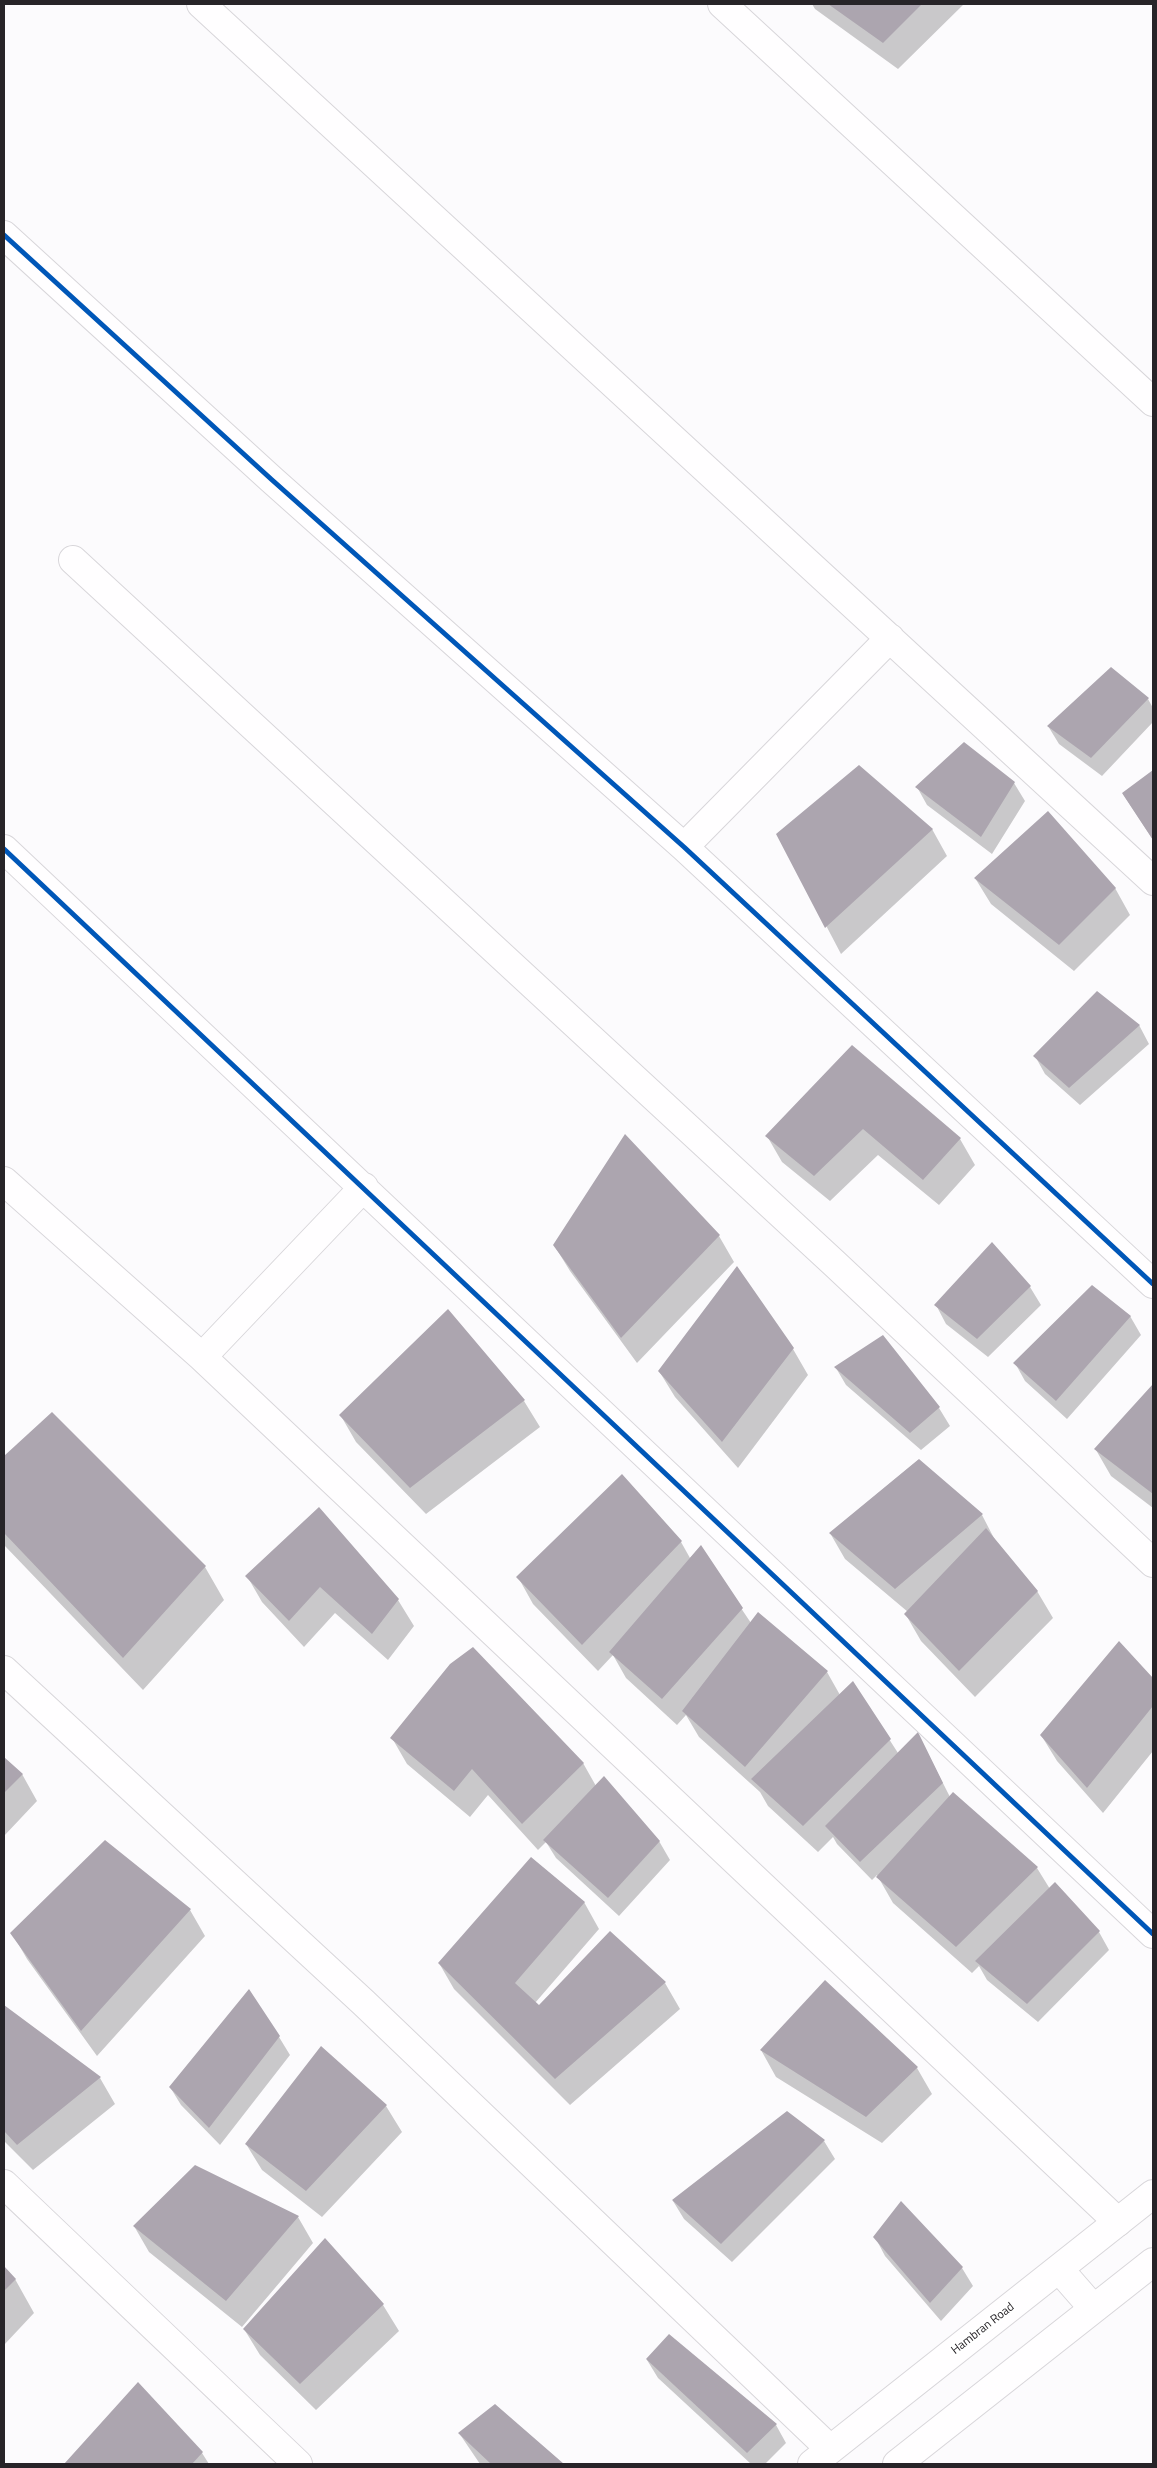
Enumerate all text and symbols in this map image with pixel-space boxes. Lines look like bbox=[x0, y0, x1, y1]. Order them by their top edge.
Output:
street label: Hambran Road bbox=[949, 2300, 1017, 2358]

